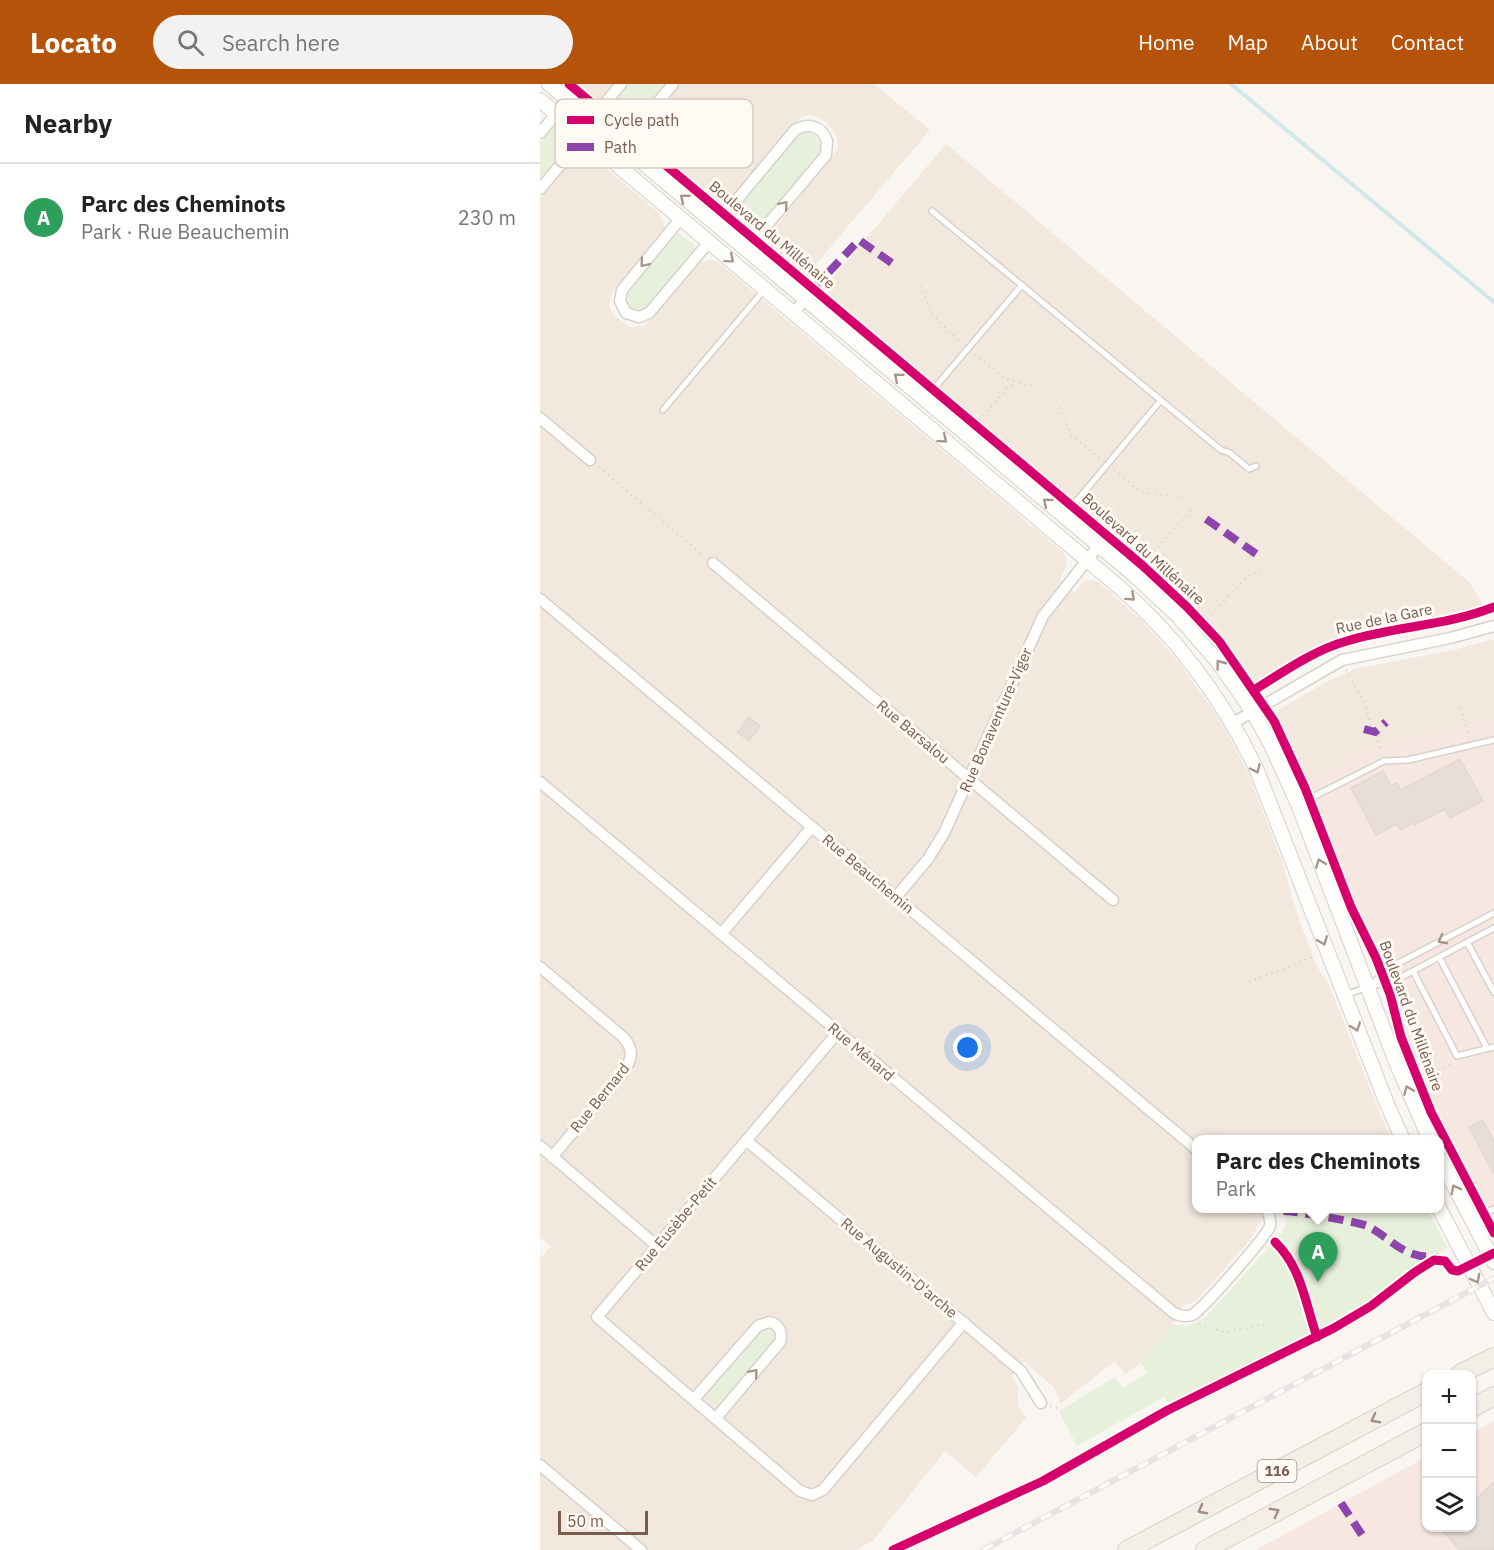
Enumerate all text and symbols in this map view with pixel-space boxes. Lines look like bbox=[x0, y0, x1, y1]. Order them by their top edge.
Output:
search box bbox=[153, 15, 573, 69]
text: Locato bbox=[30, 24, 117, 61]
icon: search bbox=[174, 26, 207, 59]
text: Search here bbox=[222, 28, 340, 57]
text: Home bbox=[1138, 28, 1195, 56]
text: Map bbox=[1228, 28, 1268, 56]
text: About bbox=[1301, 28, 1358, 56]
text: Contact bbox=[1391, 28, 1464, 56]
legend bbox=[555, 99, 753, 168]
text: Nearby bbox=[24, 106, 112, 140]
text: Cycle path bbox=[604, 110, 679, 130]
text: Path bbox=[604, 137, 637, 157]
street label: Boulevard du Millénaire bbox=[705, 176, 839, 293]
text: Parc des Cheminots bbox=[81, 189, 286, 218]
one-way arrow bbox=[680, 194, 691, 205]
one-way arrow bbox=[777, 201, 788, 212]
text: A bbox=[37, 204, 50, 231]
text: 230 m bbox=[458, 204, 516, 231]
text: Park · Rue Beauchemin bbox=[81, 218, 290, 245]
one-way arrow bbox=[723, 252, 734, 263]
one-way arrow bbox=[640, 256, 651, 267]
one-way arrow bbox=[894, 373, 905, 384]
one-way arrow bbox=[936, 432, 947, 443]
street label: Boulevard du Millénaire bbox=[1078, 488, 1209, 609]
one-way arrow bbox=[1043, 499, 1054, 510]
one-way arrow bbox=[1124, 590, 1135, 601]
street label: Rue de la Gare bbox=[1334, 599, 1434, 638]
street label: Rue Bonaventure-Viger bbox=[955, 644, 1036, 795]
one-way arrow bbox=[1216, 660, 1227, 671]
street label: Rue Barsalou bbox=[873, 696, 954, 768]
one-way arrow bbox=[1249, 762, 1261, 773]
street label: Rue Beauchemin bbox=[819, 830, 918, 918]
one-way arrow bbox=[1315, 858, 1327, 869]
one-way arrow bbox=[1438, 933, 1448, 944]
one-way arrow bbox=[1316, 935, 1328, 946]
street label: Boulevard du Millénaire bbox=[1375, 938, 1448, 1094]
street label: Rue Ménard bbox=[824, 1018, 898, 1085]
one-way arrow bbox=[1349, 1021, 1362, 1032]
your location bbox=[953, 1033, 982, 1062]
street label: Rue Bernard bbox=[566, 1059, 633, 1136]
one-way arrow bbox=[1403, 1086, 1415, 1097]
popup bbox=[1192, 1135, 1444, 1213]
text: Parc des Cheminots bbox=[1216, 1146, 1420, 1175]
street label: Rue Eusèbe-Petit bbox=[631, 1173, 721, 1275]
text: Park bbox=[1216, 1175, 1256, 1202]
one-way arrow bbox=[1451, 1185, 1462, 1195]
street label: Rue Augustin-D'arche bbox=[837, 1213, 962, 1322]
pin: A bbox=[1298, 1232, 1338, 1282]
one-way arrow bbox=[1469, 1272, 1480, 1283]
one-way arrow bbox=[747, 1369, 758, 1380]
map controls bbox=[1422, 1370, 1476, 1532]
button: + bbox=[1422, 1370, 1476, 1424]
one-way arrow bbox=[1370, 1412, 1381, 1423]
button: − bbox=[1422, 1424, 1476, 1478]
road number: 116 bbox=[1258, 1460, 1296, 1482]
button: layers bbox=[1422, 1478, 1476, 1532]
one-way arrow bbox=[1198, 1503, 1209, 1514]
scale bar bbox=[558, 1508, 648, 1536]
one-way arrow bbox=[1269, 1508, 1279, 1519]
text: 50 m bbox=[567, 1511, 604, 1531]

